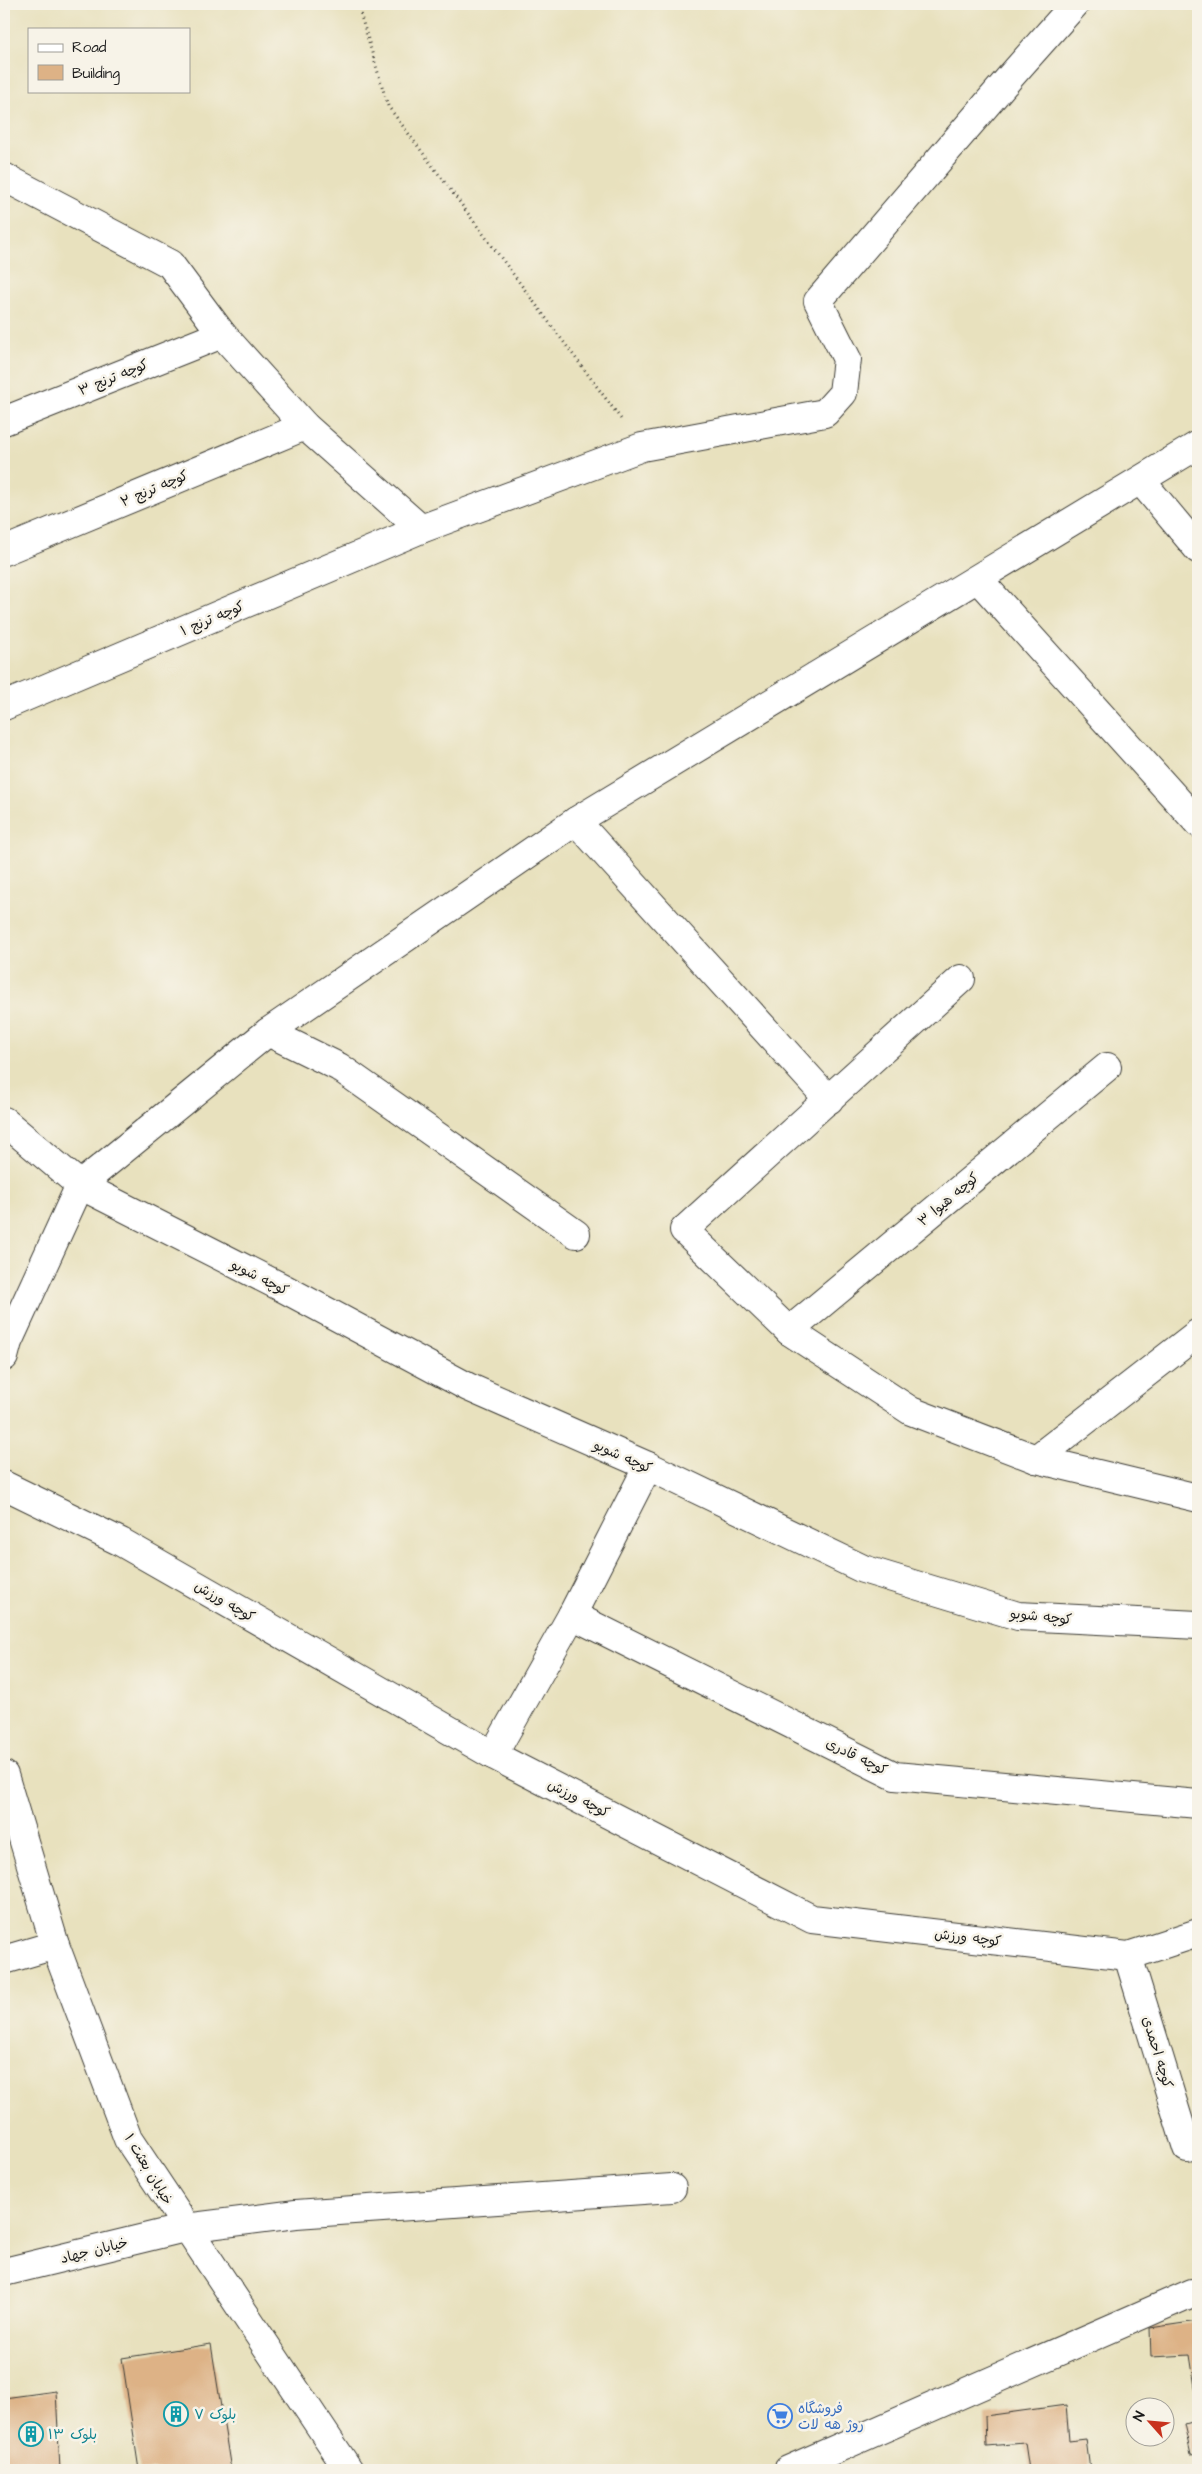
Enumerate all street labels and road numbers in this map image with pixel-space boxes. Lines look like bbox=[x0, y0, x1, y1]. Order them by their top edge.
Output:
street label: کوچه ترنج ۳ bbox=[75, 355, 151, 401]
street label: کوچه ترنج ۲ bbox=[117, 466, 191, 512]
street label: کوچه ترنج ۱ bbox=[177, 597, 247, 641]
street label: کوچه هیوا ۳ bbox=[914, 1168, 983, 1231]
street label: کوچه شوبو bbox=[226, 1254, 292, 1301]
street label: کوچه شوبو bbox=[589, 1435, 655, 1479]
street label: کوچه ورزش bbox=[190, 1576, 259, 1627]
street label: کوچه شوبو bbox=[1008, 1604, 1073, 1630]
street label: کوچه قادری bbox=[822, 1733, 891, 1780]
street label: کوچه ورزش bbox=[544, 1775, 613, 1823]
street label: کوچه ورزش bbox=[933, 1924, 1002, 1952]
street label: کوچه احمدی bbox=[1137, 2014, 1177, 2091]
street label: خیابان بعثت ۱ bbox=[119, 2130, 177, 2209]
street label: خیابان جهاد bbox=[58, 2233, 130, 2269]

